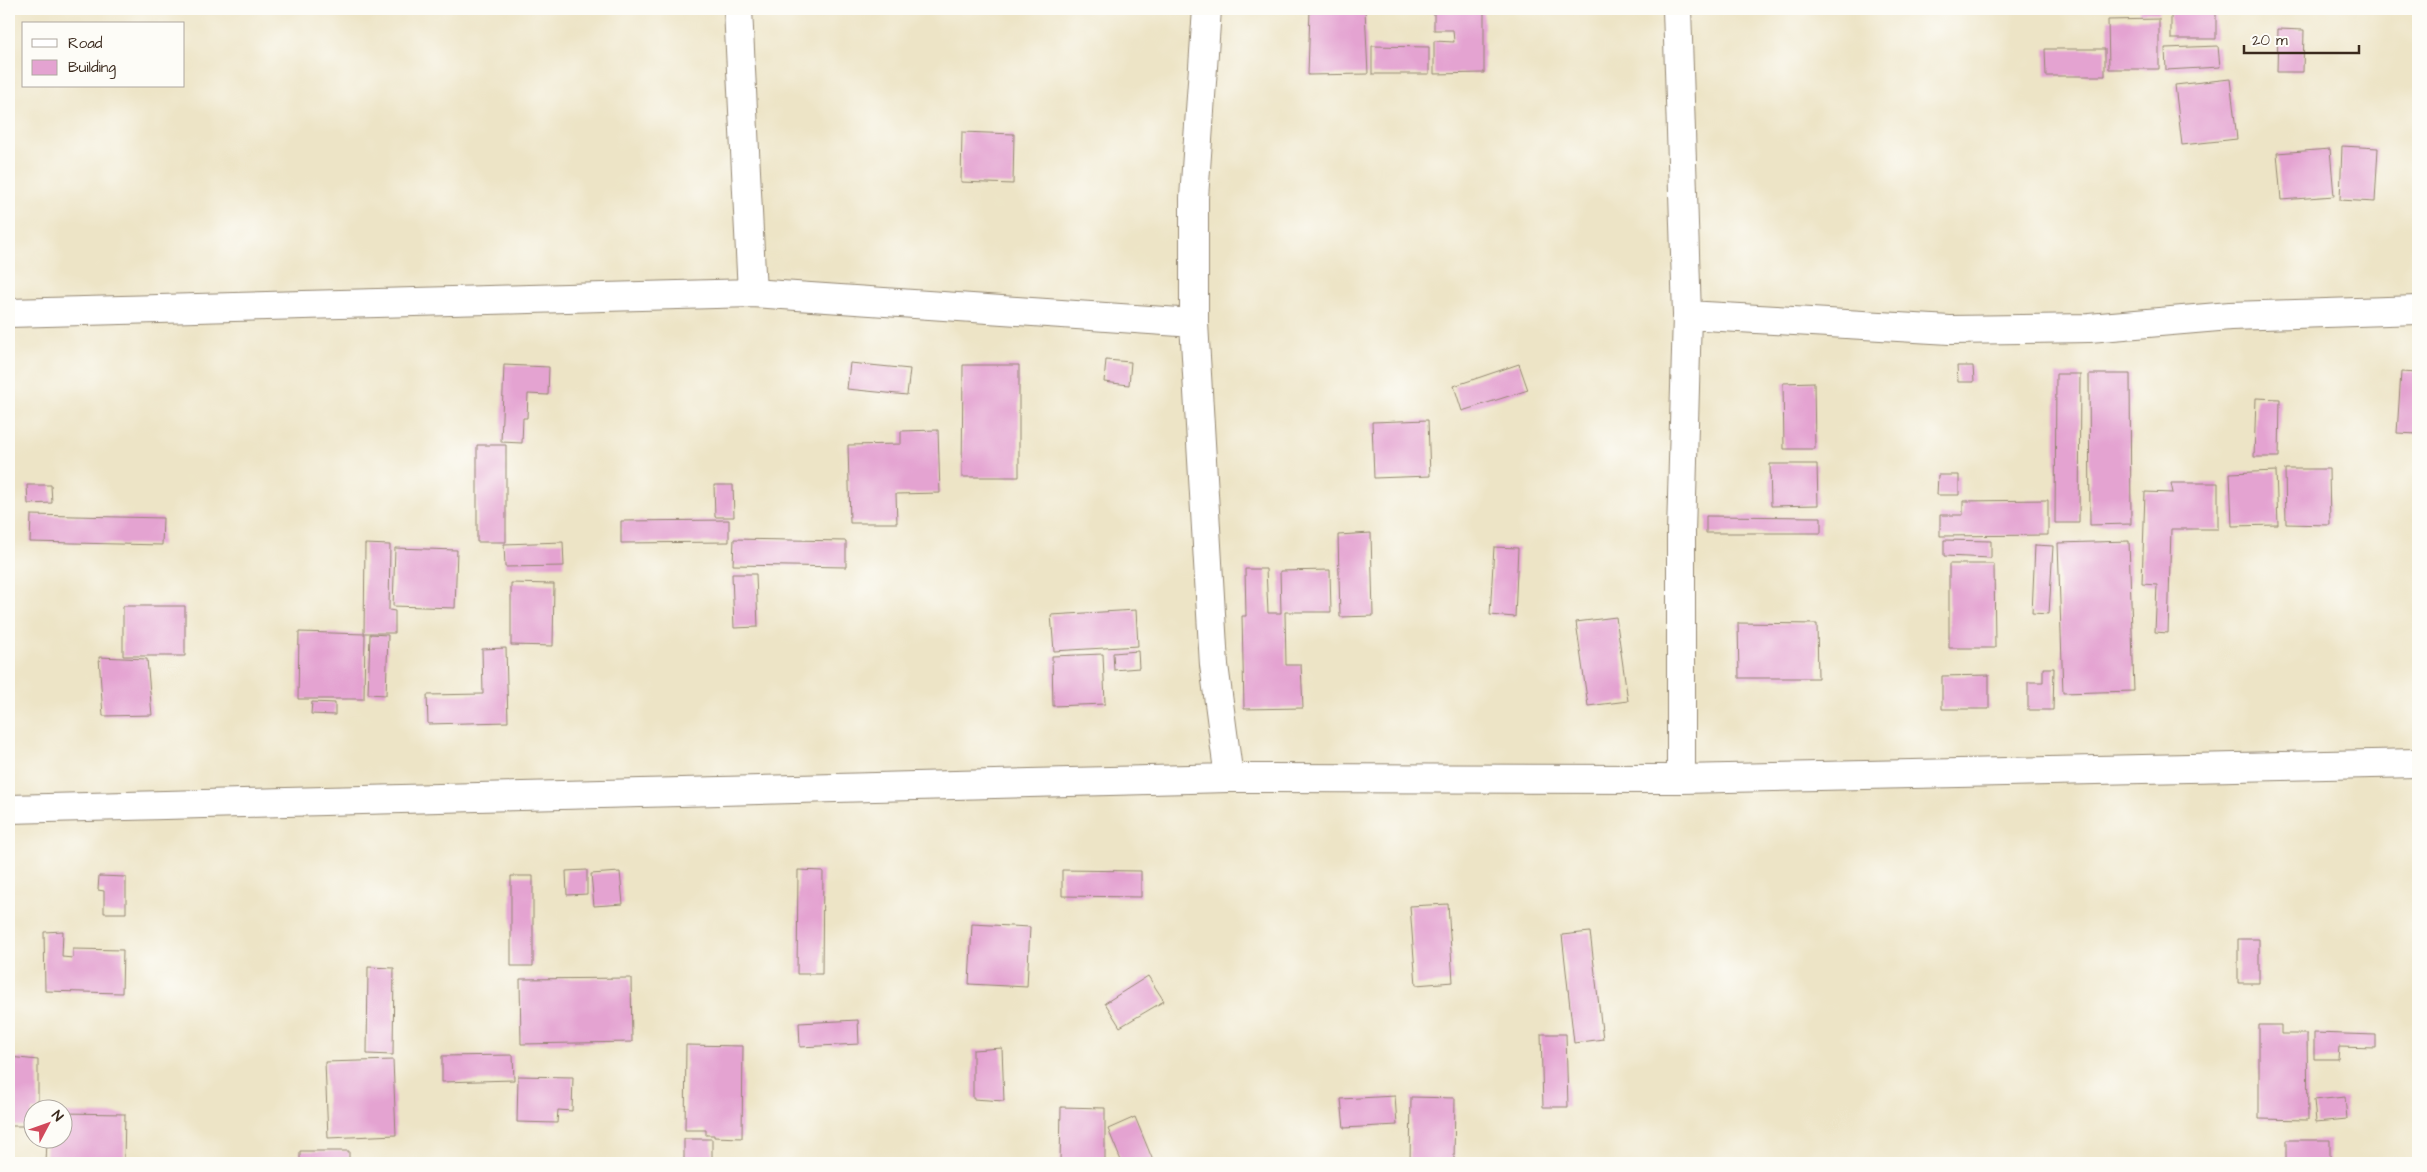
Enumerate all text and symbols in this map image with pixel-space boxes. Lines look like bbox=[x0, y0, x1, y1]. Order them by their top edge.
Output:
legend bbox=[22, 22, 185, 88]
scale bar bbox=[2244, 22, 2360, 54]
text: 20 m bbox=[2252, 30, 2288, 51]
text: Road bbox=[68, 33, 103, 54]
text: Building bbox=[68, 57, 116, 79]
north arrow bbox=[22, 1100, 72, 1150]
text: N bbox=[47, 1106, 68, 1126]

